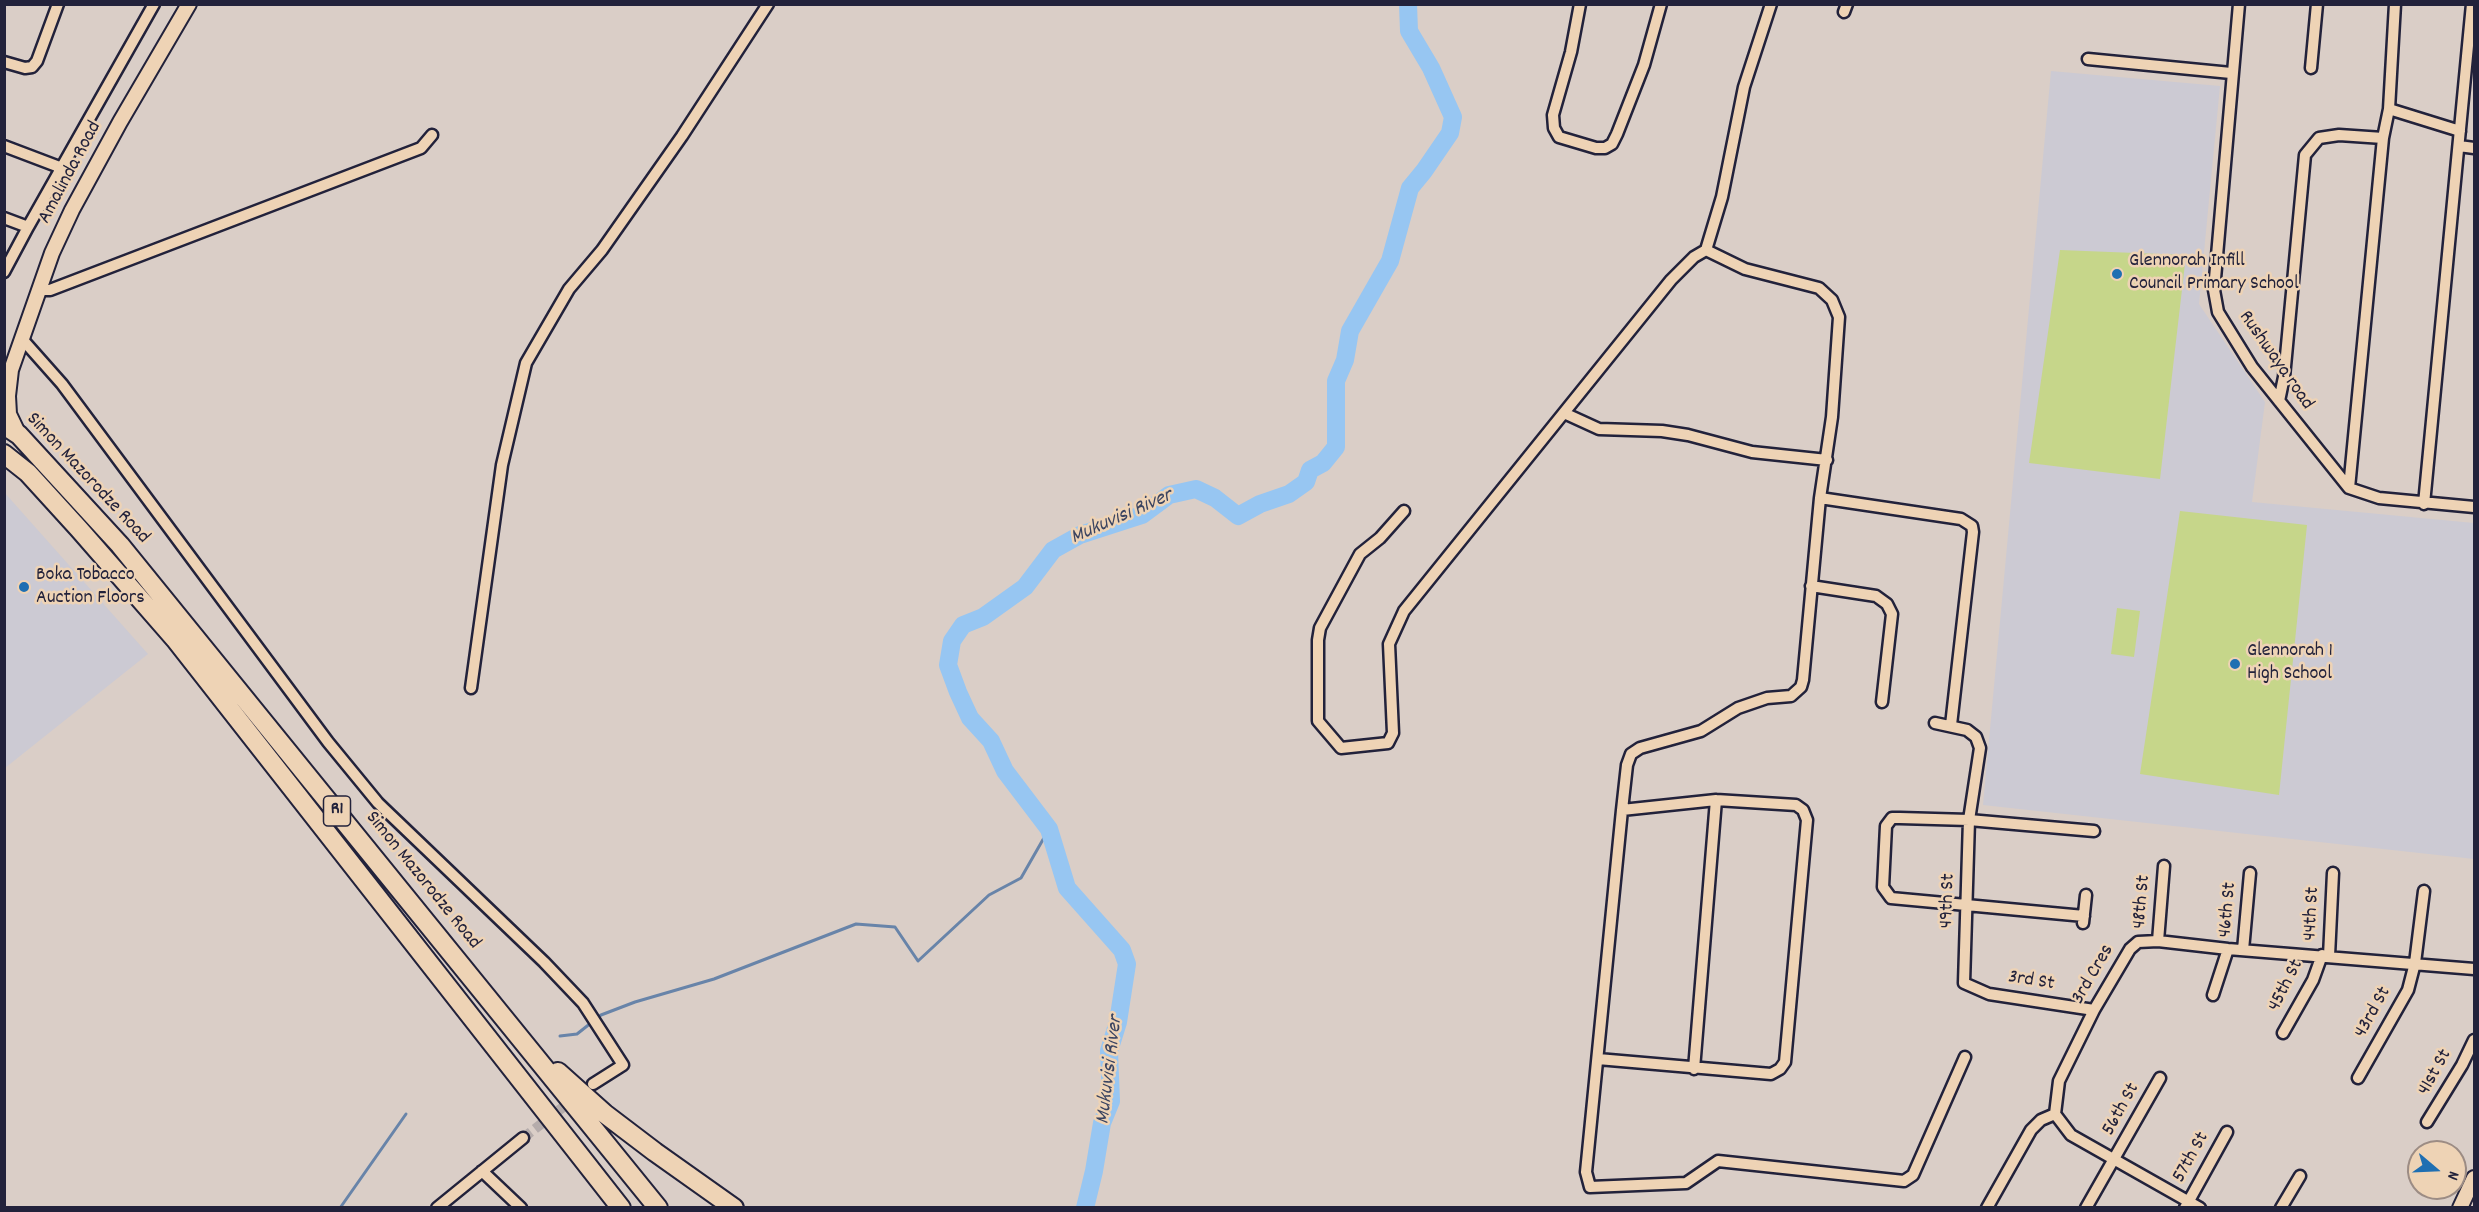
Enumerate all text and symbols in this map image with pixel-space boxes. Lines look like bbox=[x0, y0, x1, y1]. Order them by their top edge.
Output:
street label: Amalinda Road bbox=[34, 118, 108, 228]
place label: Glennorah Infill Council Primary School bbox=[2129, 250, 2299, 297]
marker: Glennorah Infill Council Primary School bbox=[2110, 267, 2124, 281]
street label: Rushwaya road bbox=[2232, 307, 2318, 415]
street label: Simon Mazorodze Road bbox=[20, 408, 154, 550]
water label: Mukuvisi River bbox=[1067, 484, 1177, 552]
place label: Boka Tobacco Auction Floors bbox=[36, 564, 145, 611]
marker: Boka Tobacco Auction Floors bbox=[17, 580, 31, 594]
place label: Glennorah 1 High School bbox=[2247, 640, 2333, 687]
marker: Glennorah 1 High School bbox=[2228, 657, 2242, 671]
road number: R1 bbox=[324, 796, 350, 826]
street label: Simon Mazorodze Road bbox=[359, 807, 485, 955]
street label: 49th St bbox=[1936, 873, 1962, 929]
street label: 48th St bbox=[2129, 874, 2157, 930]
street label: 46th St bbox=[2215, 881, 2243, 939]
street label: 44th St bbox=[2300, 886, 2326, 942]
street label: 3rd Cres bbox=[2067, 941, 2121, 1009]
street label: 45th St bbox=[2264, 956, 2310, 1016]
street label: 3rd St bbox=[2006, 967, 2056, 997]
street label: 43rd St bbox=[2350, 983, 2398, 1043]
water label: Mukuvisi River bbox=[1092, 1014, 1130, 1126]
street label: 41st St bbox=[2414, 1046, 2458, 1100]
street label: 56th St bbox=[2098, 1080, 2146, 1140]
street label: 57th St bbox=[2168, 1128, 2216, 1188]
north arrow bbox=[2407, 1140, 2467, 1200]
text: N bbox=[2440, 1168, 2465, 1183]

